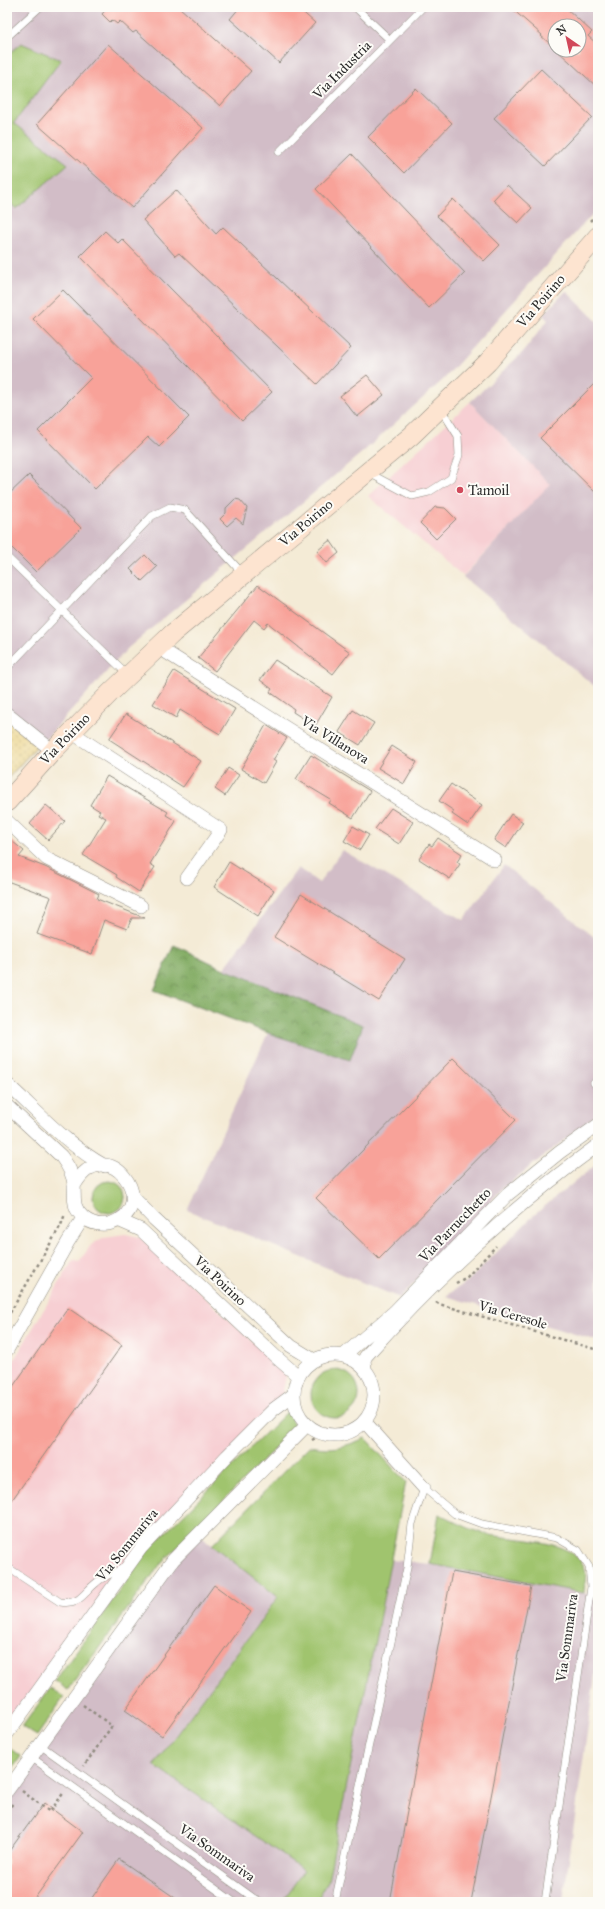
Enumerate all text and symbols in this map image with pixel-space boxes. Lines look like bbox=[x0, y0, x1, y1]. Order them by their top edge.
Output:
north arrow bbox=[547, 18, 587, 58]
text: N bbox=[554, 22, 570, 38]
street label: Via Industria bbox=[309, 37, 375, 103]
street label: Via Poirino bbox=[513, 271, 569, 332]
place label: Tamoil bbox=[468, 482, 509, 499]
marker: Tamoil bbox=[455, 485, 465, 495]
street label: Via Poirino bbox=[275, 496, 336, 551]
street label: Via Poirino bbox=[36, 710, 94, 769]
street label: Via Villanova bbox=[297, 712, 372, 768]
street label: Via Parrucchetto bbox=[415, 1184, 495, 1266]
street label: Via Poirino bbox=[190, 1252, 250, 1309]
street label: Via Ceresole bbox=[476, 1297, 549, 1333]
street label: Via Sommariva bbox=[92, 1505, 162, 1586]
street label: Via Sommariva bbox=[552, 1593, 582, 1684]
street label: Via Sommariva bbox=[175, 1820, 258, 1885]

